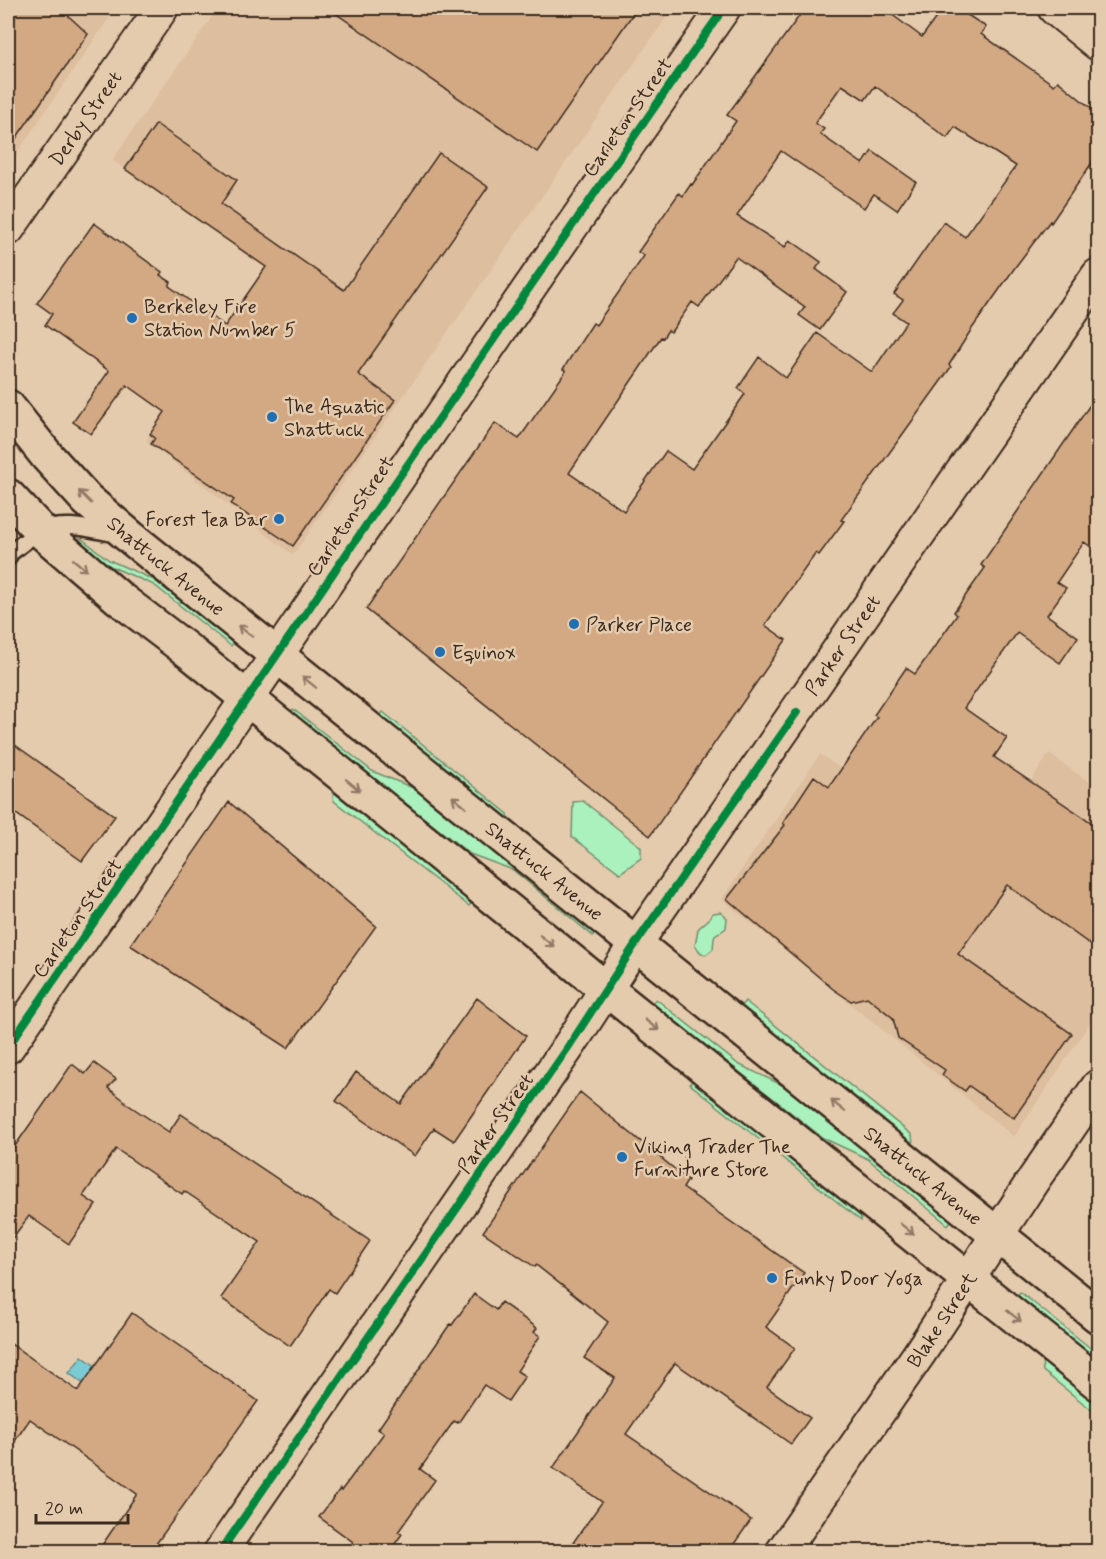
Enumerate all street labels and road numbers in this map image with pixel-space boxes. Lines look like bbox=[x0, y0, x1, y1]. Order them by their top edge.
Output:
street label: Carleton Street bbox=[577, 53, 679, 183]
street label: Derby Street bbox=[44, 66, 129, 172]
street label: Carleton Street bbox=[301, 451, 402, 582]
street label: Shattuck Avenue bbox=[100, 511, 230, 623]
street label: Parker Street bbox=[799, 590, 888, 701]
street label: Shattuck Avenue bbox=[479, 816, 609, 928]
street label: Carleton Street bbox=[27, 854, 129, 984]
street label: Parker Street bbox=[452, 1068, 541, 1179]
street label: Shattuck Avenue bbox=[858, 1121, 987, 1232]
street label: Blake Street bbox=[901, 1267, 984, 1374]

